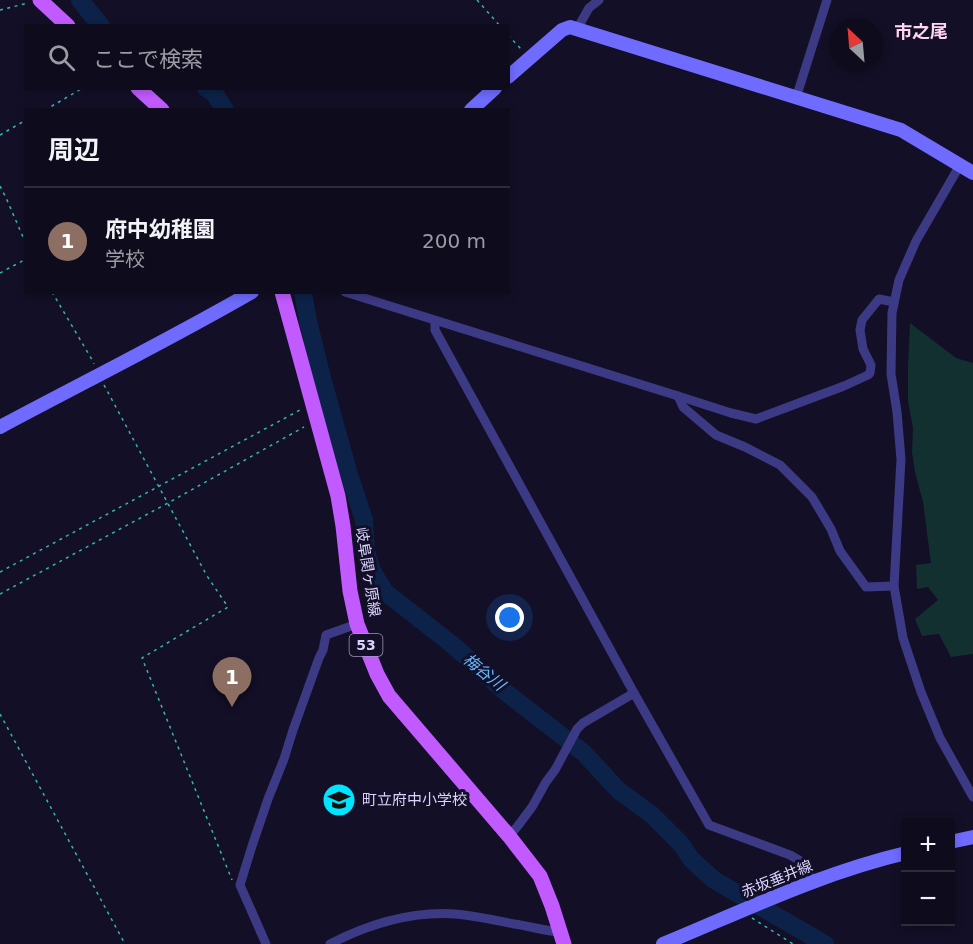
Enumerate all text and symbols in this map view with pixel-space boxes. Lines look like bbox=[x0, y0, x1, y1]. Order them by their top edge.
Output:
north arrow bbox=[829, 18, 883, 72]
district label: 市之尾 bbox=[894, 21, 948, 42]
search box bbox=[24, 24, 510, 90]
icon: search bbox=[45, 41, 78, 74]
text: ここで検索 bbox=[93, 47, 203, 72]
text: 周辺 bbox=[48, 135, 100, 165]
text: 府中幼稚園 bbox=[105, 217, 215, 242]
text: 1 bbox=[61, 229, 74, 253]
text: 200 m bbox=[422, 229, 486, 253]
text: 学校 bbox=[105, 247, 145, 271]
street label: 岐阜関ヶ原線 bbox=[352, 526, 384, 618]
your location bbox=[495, 603, 524, 632]
road number: 53 bbox=[350, 634, 382, 656]
water label: 梅谷川 bbox=[459, 650, 510, 696]
pin: 1 bbox=[212, 658, 252, 707]
school or university icon: 町立府中小学校 bbox=[321, 782, 357, 818]
place label: 町立府中小学校 bbox=[362, 791, 467, 809]
map controls bbox=[901, 818, 955, 926]
button: + bbox=[901, 818, 955, 872]
street label: 赤坂垂井線 bbox=[739, 857, 815, 901]
button: − bbox=[901, 872, 955, 926]

